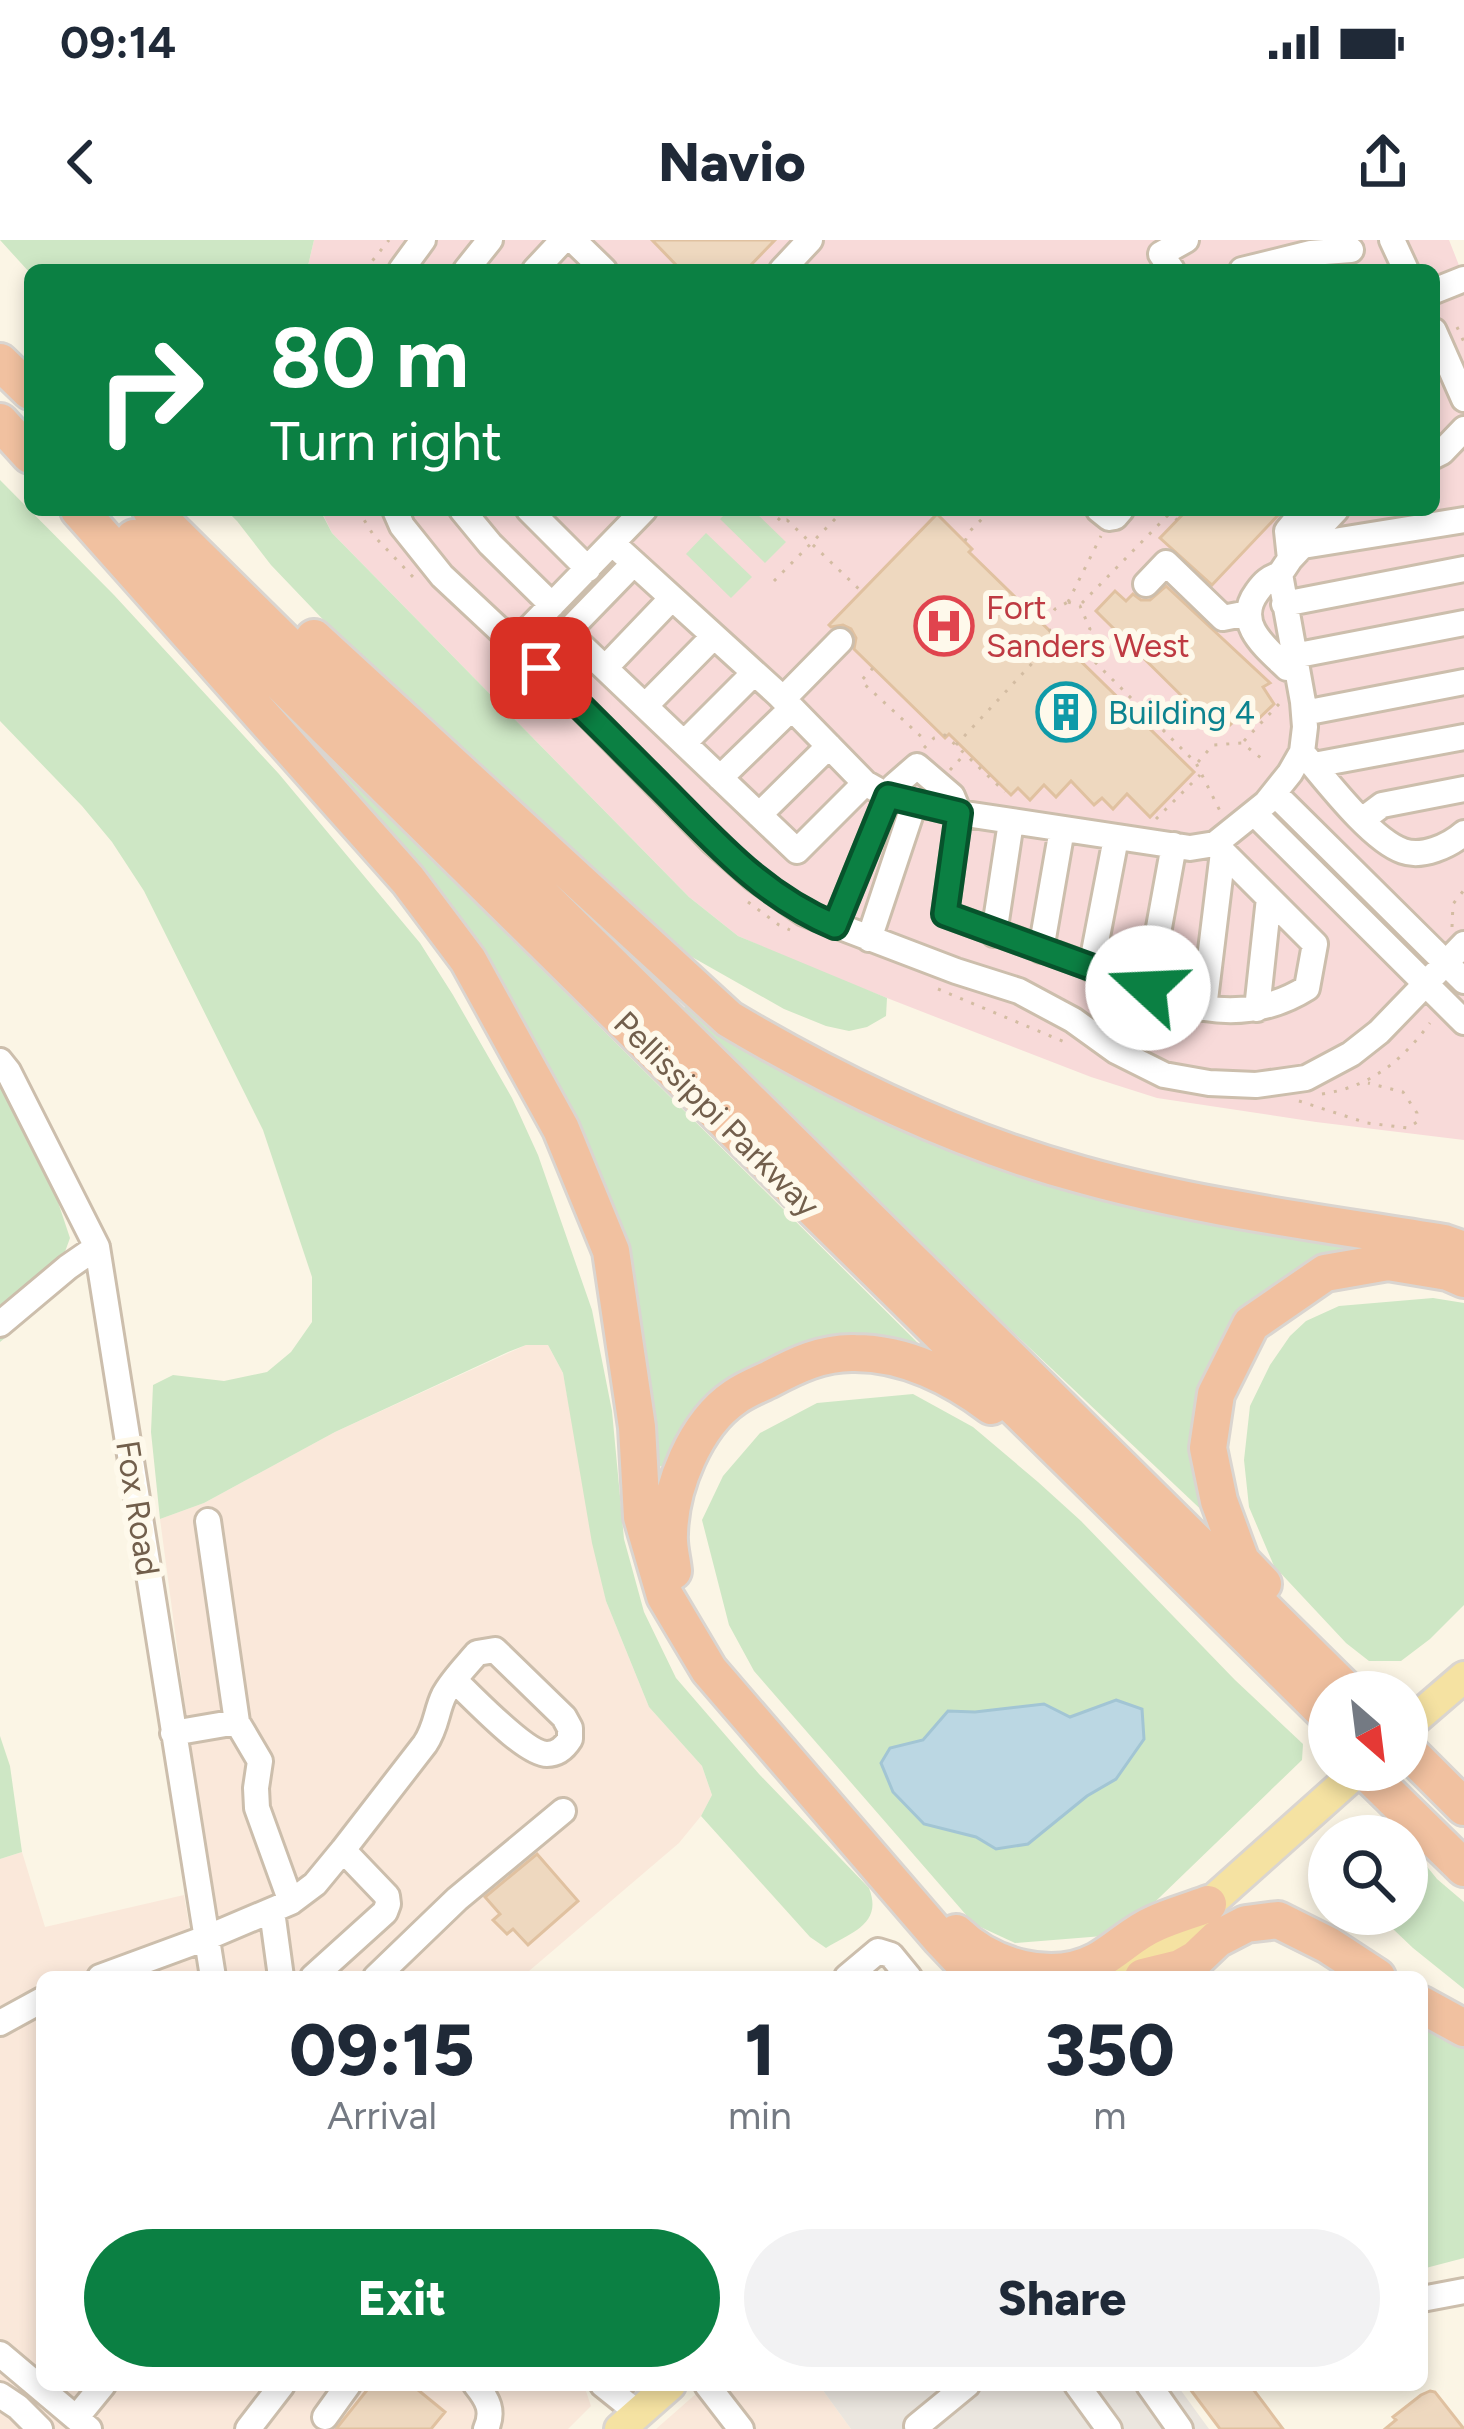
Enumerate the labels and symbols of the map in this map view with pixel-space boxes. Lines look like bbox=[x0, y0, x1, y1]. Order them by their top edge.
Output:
place label: Fort Sanders West bbox=[986, 588, 1190, 665]
hospital icon: Fort Sanders West bbox=[913, 595, 975, 657]
pin bbox=[490, 617, 592, 719]
building icon: Building 4 bbox=[1035, 681, 1097, 743]
place label: Building 4 bbox=[1108, 693, 1255, 732]
position arrow bbox=[1085, 925, 1211, 1051]
street label: Pellissippi Parkway bbox=[606, 1003, 828, 1225]
street label: Fox Road bbox=[108, 1438, 168, 1578]
north arrow bbox=[1308, 1671, 1428, 1791]

